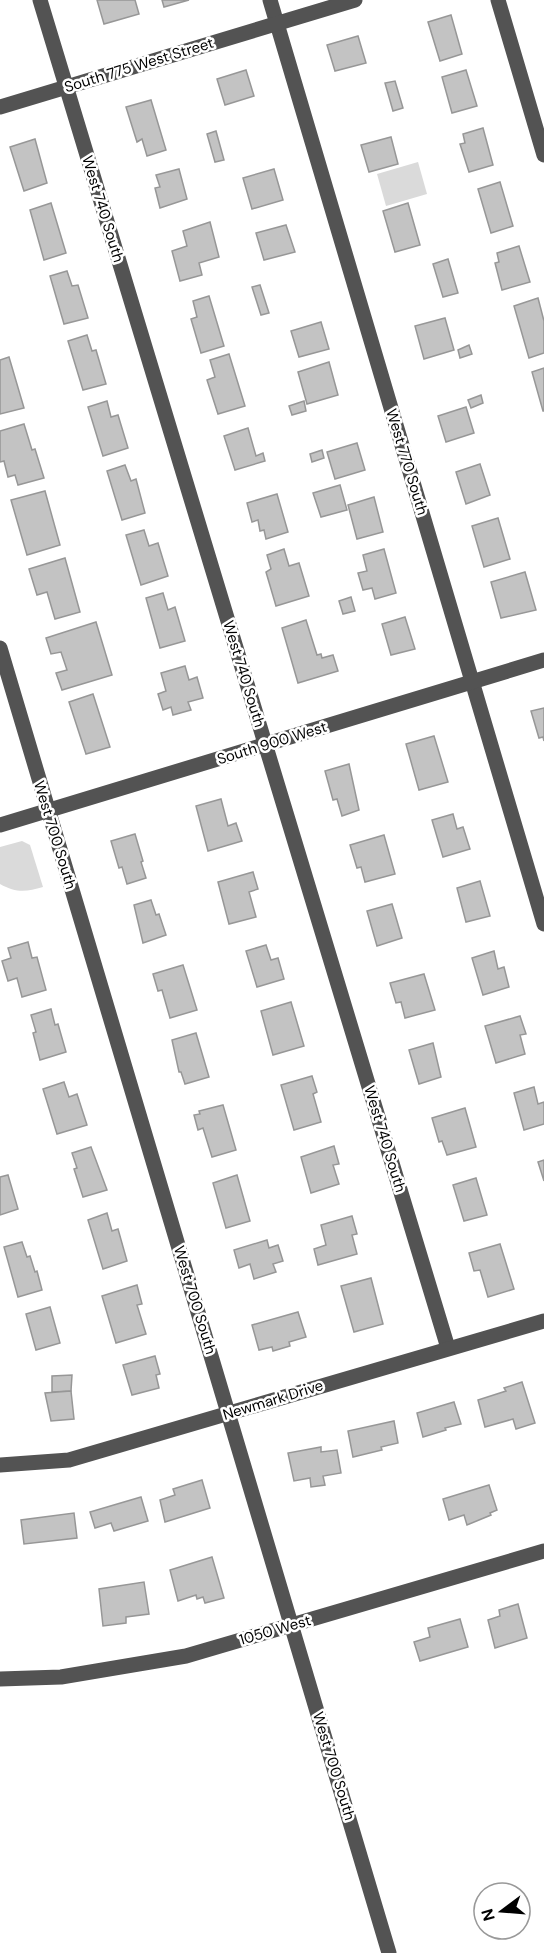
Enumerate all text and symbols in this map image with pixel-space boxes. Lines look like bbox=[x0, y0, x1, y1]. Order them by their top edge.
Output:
street label: South 775 West Street bbox=[62, 33, 216, 97]
street label: West 740 South bbox=[77, 153, 129, 265]
street label: West 770 South bbox=[381, 406, 433, 518]
street label: West 740 South bbox=[218, 618, 270, 730]
street label: South 900 West bbox=[215, 717, 330, 769]
street label: West 700 South bbox=[29, 778, 81, 892]
street label: West 740 South bbox=[359, 1083, 411, 1195]
street label: West 700 South bbox=[169, 1243, 221, 1357]
street label: Newmark Drive bbox=[220, 1375, 326, 1425]
street label: 1050 West bbox=[237, 1610, 313, 1650]
street label: West 700 South bbox=[308, 1709, 360, 1823]
north arrow bbox=[472, 1881, 532, 1941]
text: N bbox=[476, 1906, 500, 1924]

